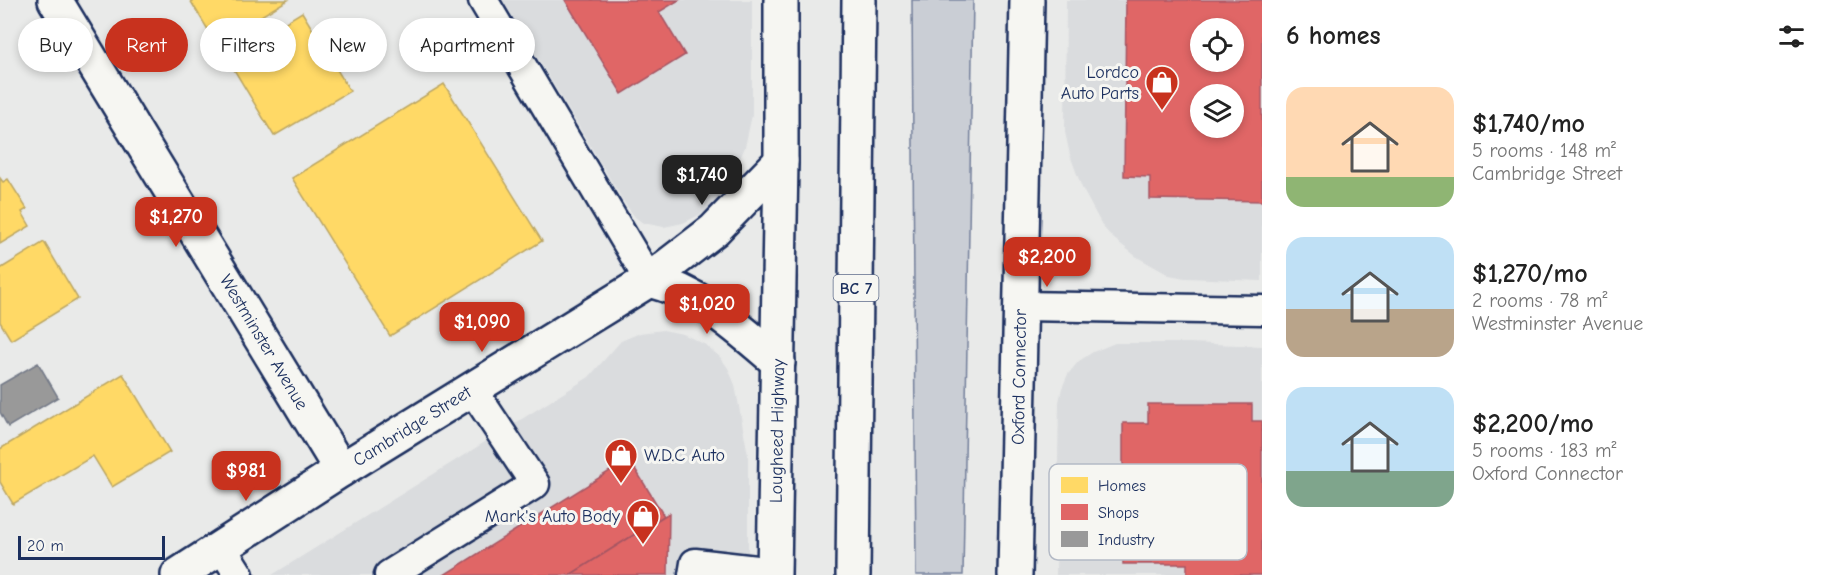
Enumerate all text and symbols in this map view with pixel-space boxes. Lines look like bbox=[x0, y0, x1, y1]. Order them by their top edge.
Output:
chip: Buy bbox=[18, 18, 93, 72]
chip: Rent bbox=[105, 18, 188, 72]
chip: Filters bbox=[200, 18, 296, 72]
chip: New bbox=[308, 18, 387, 72]
chip: Apartment bbox=[399, 18, 535, 72]
map controls bbox=[1190, 18, 1244, 138]
button: locate bbox=[1190, 18, 1244, 72]
icon: filters bbox=[1775, 20, 1808, 53]
text: 6 homes bbox=[1286, 21, 1381, 51]
place label: Lordco Auto Parts bbox=[1061, 62, 1139, 104]
shop icon: Lordco Auto Parts bbox=[1144, 64, 1180, 111]
button: layers bbox=[1190, 84, 1244, 138]
text: $1,740/mo bbox=[1472, 109, 1585, 139]
icon: home bbox=[1334, 111, 1406, 183]
text: 5 rooms · 148 m² bbox=[1472, 139, 1616, 162]
pin: $1,740 bbox=[653, 155, 751, 206]
text: Cambridge Street bbox=[1472, 162, 1622, 185]
text: $1,740 bbox=[676, 163, 728, 186]
pin: $1,270 bbox=[127, 197, 225, 248]
text: $1,270 bbox=[149, 205, 203, 228]
pin: $2,200 bbox=[998, 237, 1096, 288]
text: $2,200 bbox=[1018, 245, 1076, 268]
text: $1,270/mo bbox=[1472, 259, 1588, 289]
icon: home bbox=[1334, 261, 1406, 333]
street label: Westminster Avenue bbox=[215, 271, 312, 414]
road number: BC 7 bbox=[834, 275, 878, 301]
pin: $1,020 bbox=[658, 284, 756, 335]
text: 2 rooms · 78 m² bbox=[1472, 289, 1608, 312]
text: $1,020 bbox=[679, 292, 735, 315]
pin: $1,090 bbox=[433, 302, 531, 353]
street label: Oxford Connector bbox=[1008, 308, 1031, 445]
text: $1,090 bbox=[453, 310, 511, 333]
text: Westminster Avenue bbox=[1472, 312, 1643, 335]
street label: Lougheed Highway bbox=[766, 358, 789, 503]
street label: Cambridge Street bbox=[349, 381, 476, 471]
text: $2,200/mo bbox=[1472, 409, 1594, 439]
icon: home bbox=[1334, 411, 1406, 483]
shop icon: W.D.C Auto bbox=[603, 437, 639, 484]
text: 5 rooms · 183 m² bbox=[1472, 439, 1617, 462]
place label: W.D.C Auto bbox=[644, 445, 725, 466]
pin: $981 bbox=[210, 451, 282, 502]
text: $981 bbox=[226, 459, 266, 482]
text: Oxford Connector bbox=[1472, 462, 1623, 485]
legend bbox=[1049, 464, 1247, 560]
text: Homes bbox=[1098, 477, 1146, 495]
shop icon: Mark's Auto Body bbox=[625, 498, 661, 545]
text: Shops bbox=[1098, 504, 1139, 522]
place label: Mark's Auto Body bbox=[485, 506, 621, 527]
text: Industry bbox=[1098, 531, 1155, 549]
scale bar bbox=[18, 533, 165, 560]
text: 20 m bbox=[27, 537, 64, 555]

